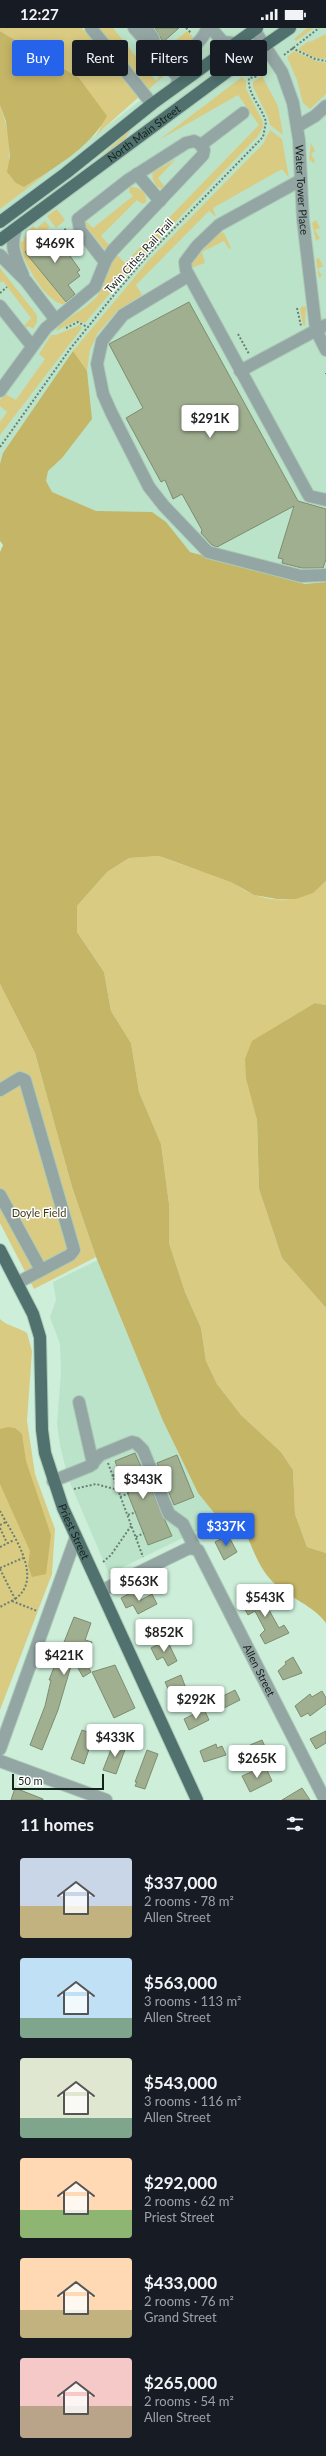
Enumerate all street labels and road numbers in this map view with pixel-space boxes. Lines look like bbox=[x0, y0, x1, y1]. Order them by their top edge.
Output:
street label: North Main Street bbox=[105, 102, 183, 164]
street label: Water Tower Place bbox=[293, 144, 312, 236]
street label: Twin Cities Rail Trail bbox=[102, 216, 176, 296]
street label: Priest Street bbox=[56, 1502, 93, 1561]
street label: Allen Street bbox=[241, 1642, 278, 1698]

